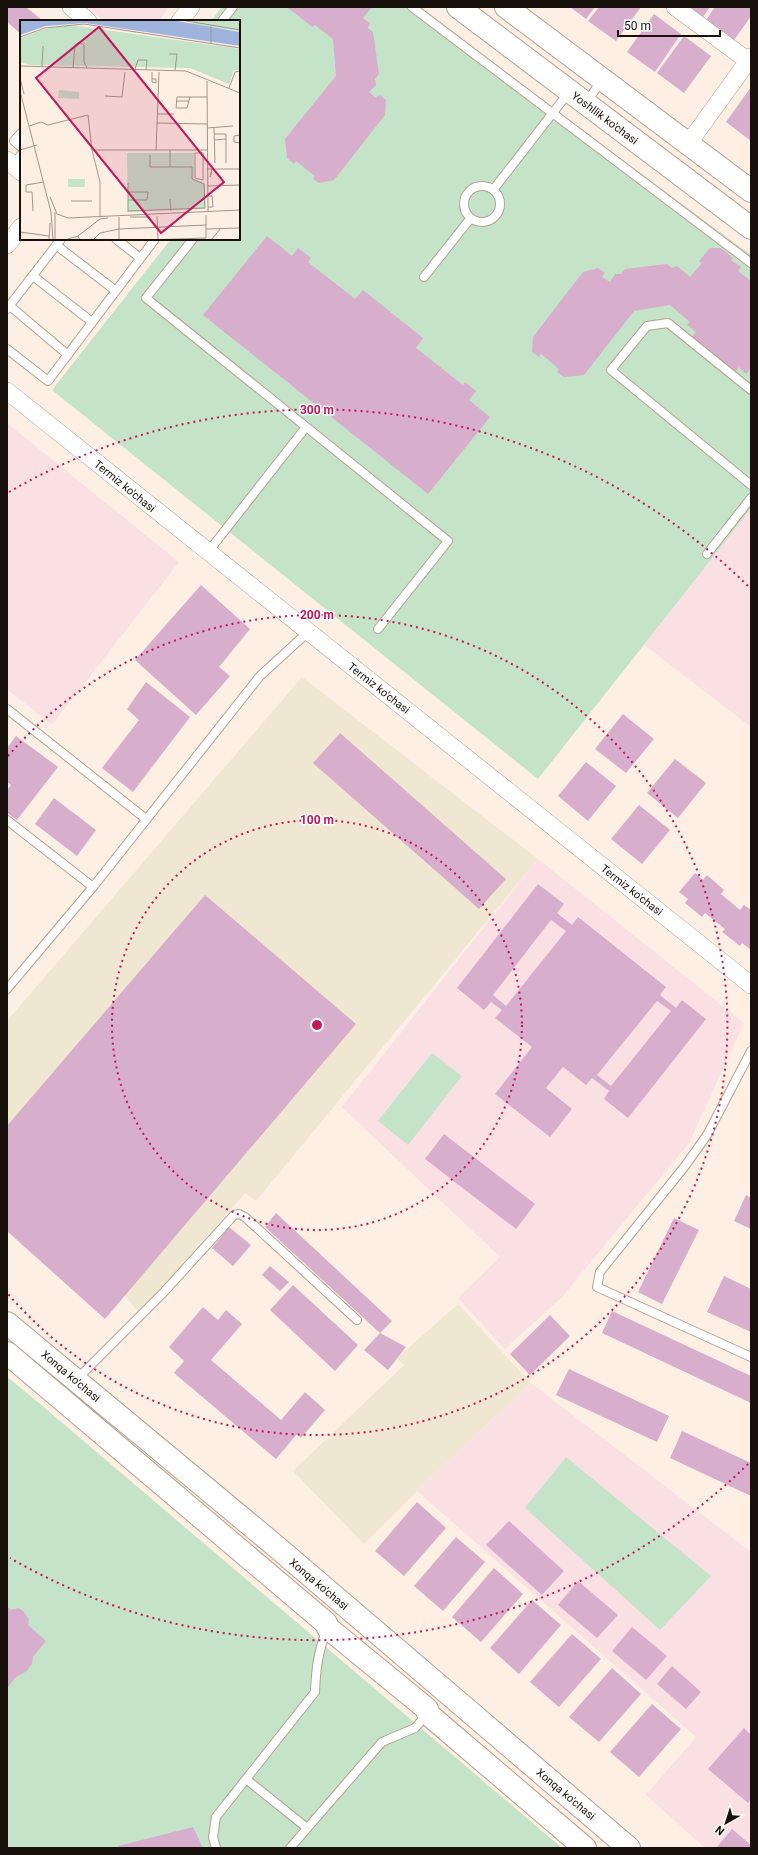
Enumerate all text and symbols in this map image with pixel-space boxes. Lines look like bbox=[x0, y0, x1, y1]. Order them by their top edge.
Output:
scale bar bbox=[618, 12, 720, 38]
text: 50 m bbox=[624, 19, 651, 33]
inset map bbox=[20, 20, 240, 240]
street label: Yoshllik ko'chasi bbox=[569, 89, 640, 148]
text: 300 m bbox=[300, 403, 334, 417]
street label: Termiz ko'chasi bbox=[91, 458, 158, 515]
text: 200 m bbox=[300, 608, 334, 622]
street label: Termiz ko'chasi bbox=[345, 660, 412, 717]
text: 100 m bbox=[300, 813, 334, 827]
street label: Termiz ko'chasi bbox=[598, 862, 665, 919]
centre of rings bbox=[310, 1018, 324, 1032]
street label: Xonqa ko'chasi bbox=[39, 1348, 103, 1405]
street label: Xonqa ko'chasi bbox=[287, 1556, 351, 1613]
street label: Xonqa ko'chasi bbox=[534, 1766, 598, 1823]
north arrow bbox=[706, 1803, 746, 1843]
text: N bbox=[713, 1823, 727, 1838]

